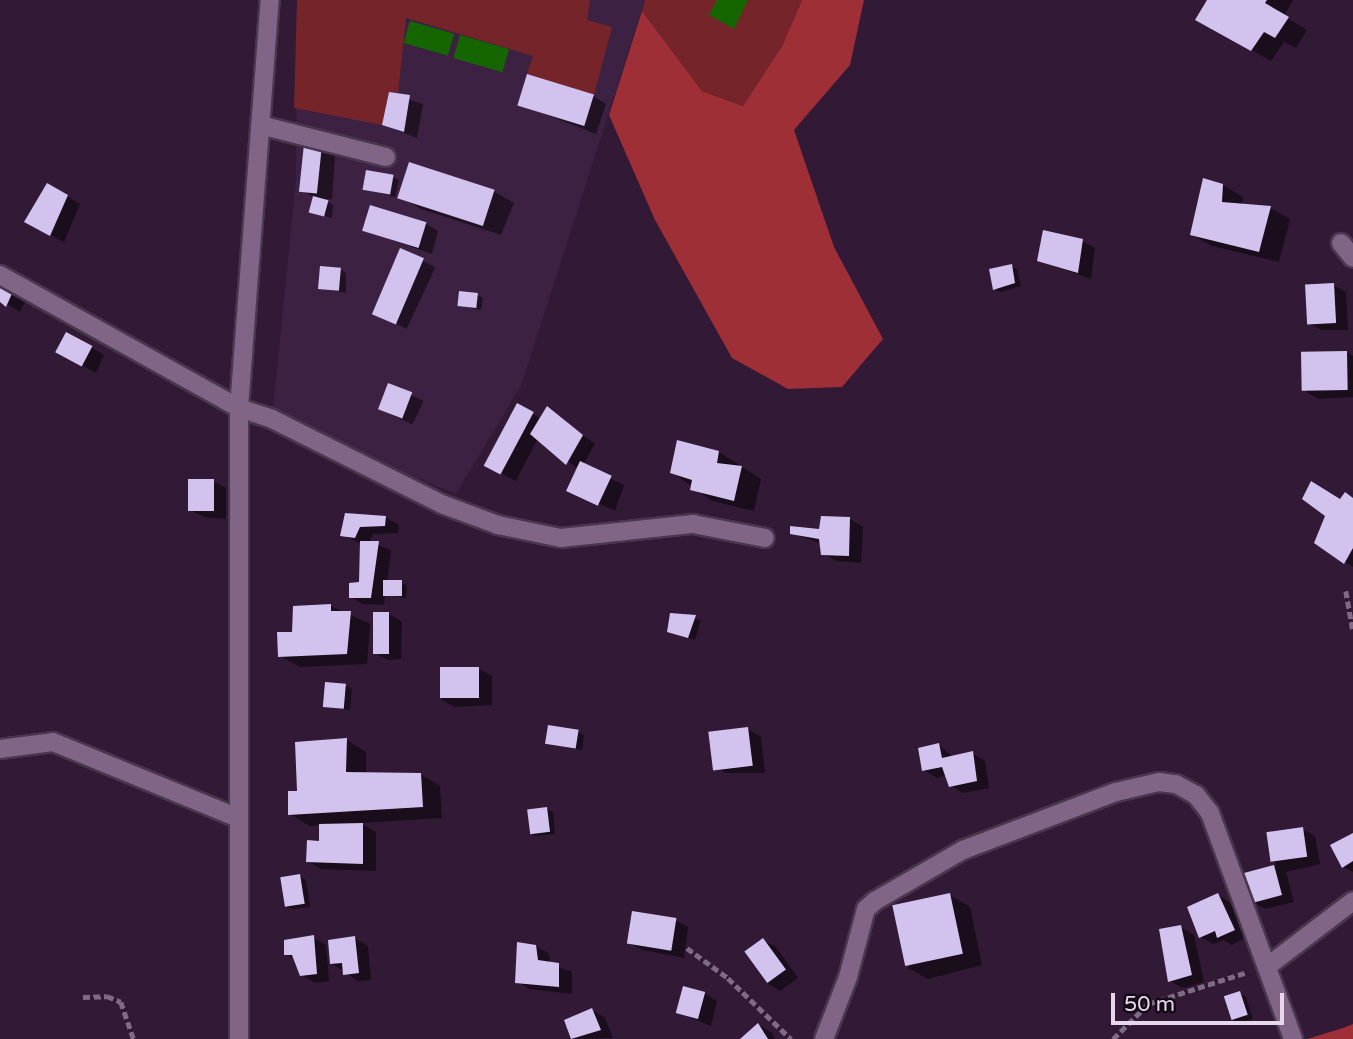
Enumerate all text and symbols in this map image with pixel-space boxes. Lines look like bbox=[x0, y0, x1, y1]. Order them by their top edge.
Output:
scale bar bbox=[1115, 979, 1288, 1023]
text: 50 m bbox=[1124, 992, 1175, 1017]

